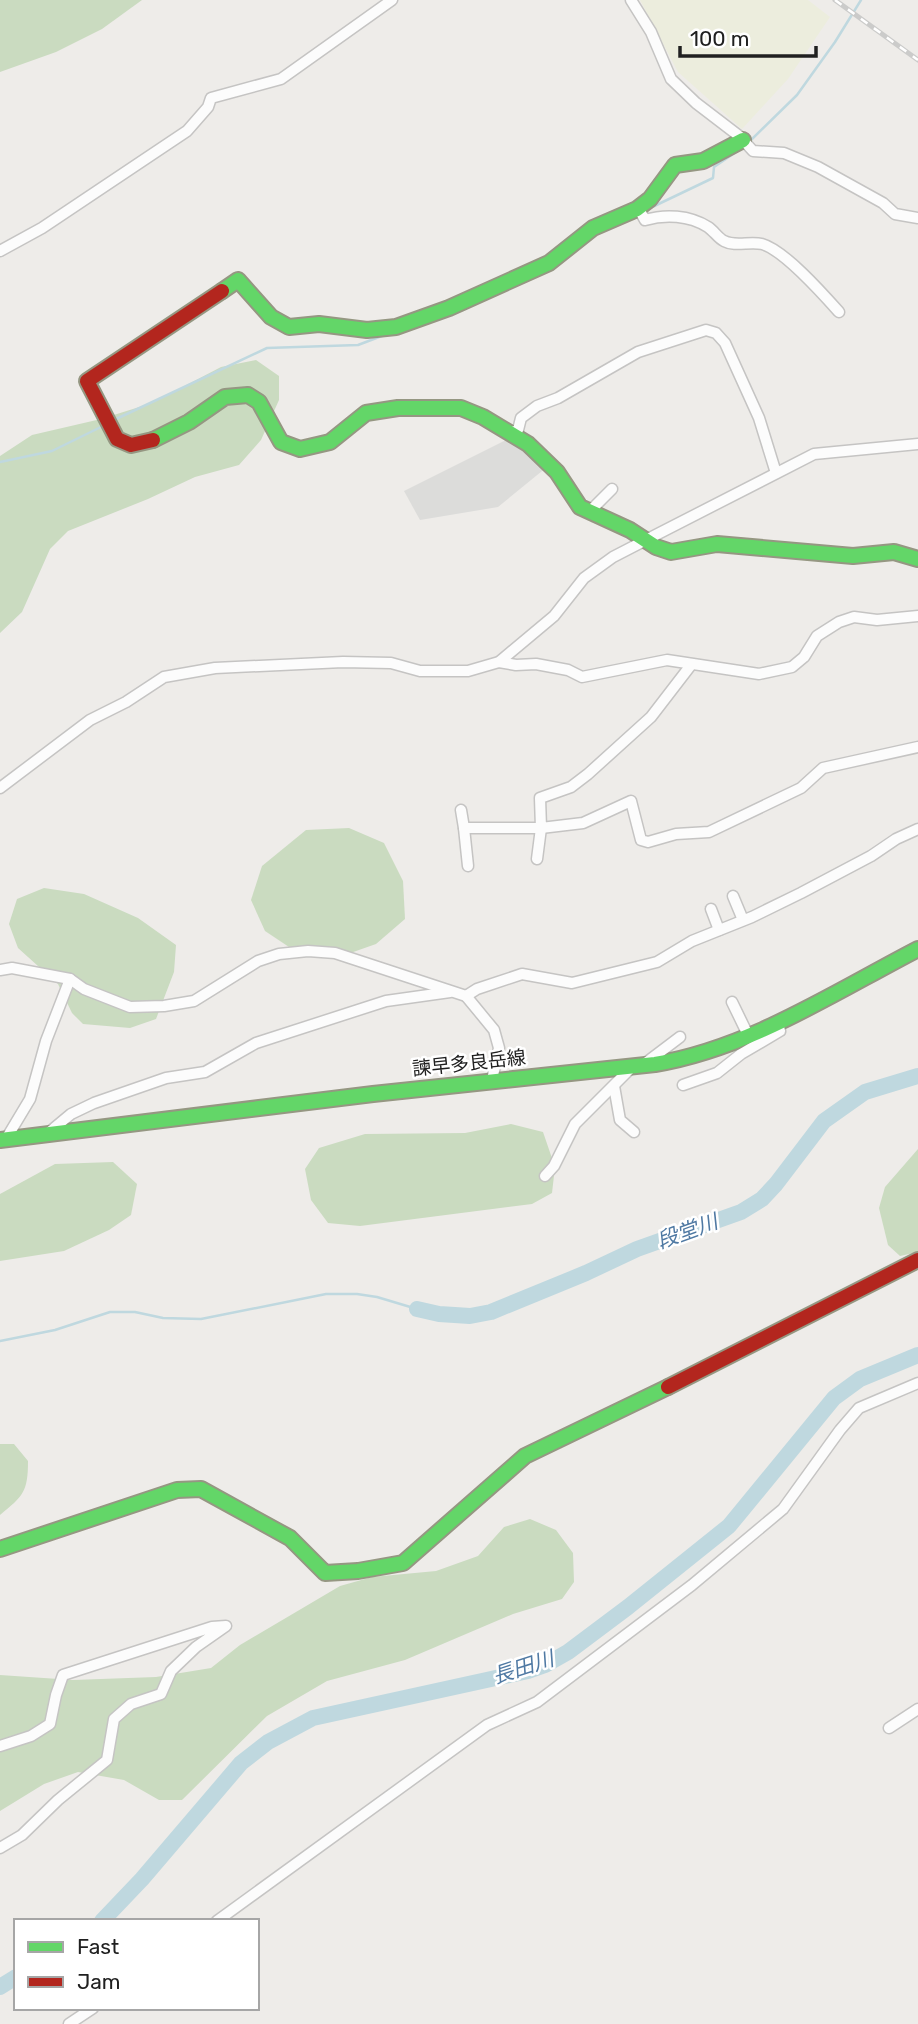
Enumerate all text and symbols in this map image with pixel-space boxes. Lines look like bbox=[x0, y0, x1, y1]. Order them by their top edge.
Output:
scale bar bbox=[680, 14, 816, 58]
text: 100 m bbox=[690, 26, 749, 51]
street label: 諫早多良岳線 bbox=[411, 1046, 527, 1080]
water label: 段堂川 bbox=[653, 1208, 723, 1254]
water label: 長田川 bbox=[489, 1645, 559, 1689]
legend bbox=[14, 1919, 259, 2010]
text: Fast bbox=[77, 1934, 119, 1959]
text: Jam bbox=[77, 1969, 121, 1994]

